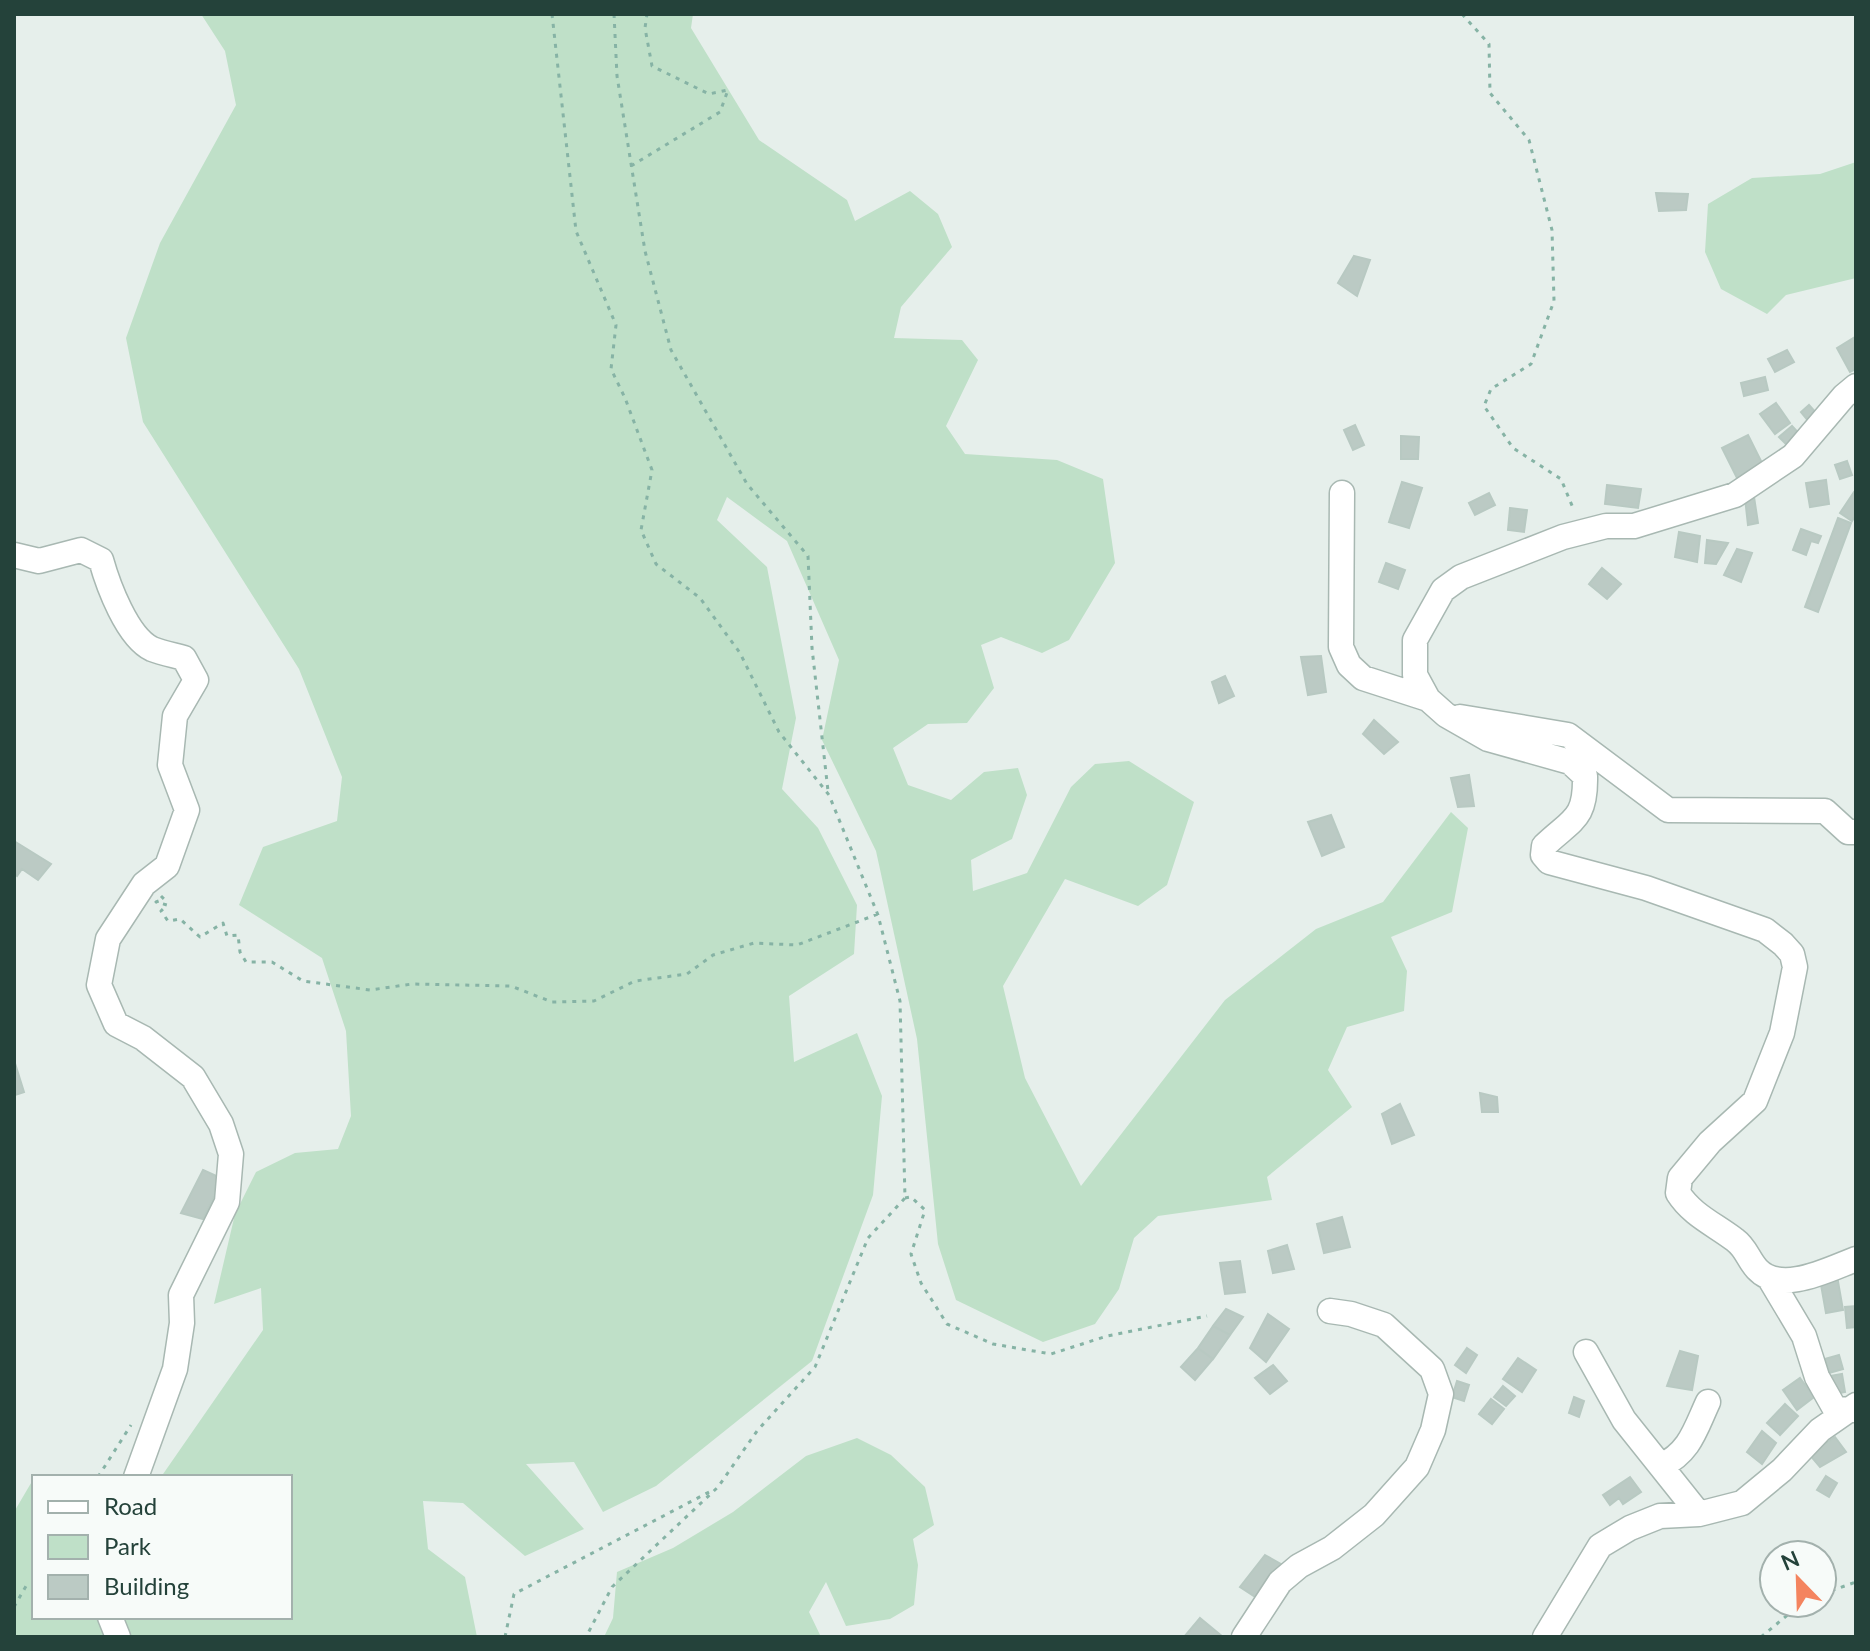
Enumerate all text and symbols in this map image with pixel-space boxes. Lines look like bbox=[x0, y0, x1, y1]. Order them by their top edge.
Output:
legend bbox=[32, 1475, 292, 1619]
text: Road bbox=[104, 1491, 157, 1520]
text: Park bbox=[104, 1531, 152, 1560]
north arrow bbox=[1758, 1539, 1838, 1619]
text: N bbox=[1777, 1544, 1803, 1576]
text: Building bbox=[104, 1571, 189, 1600]

